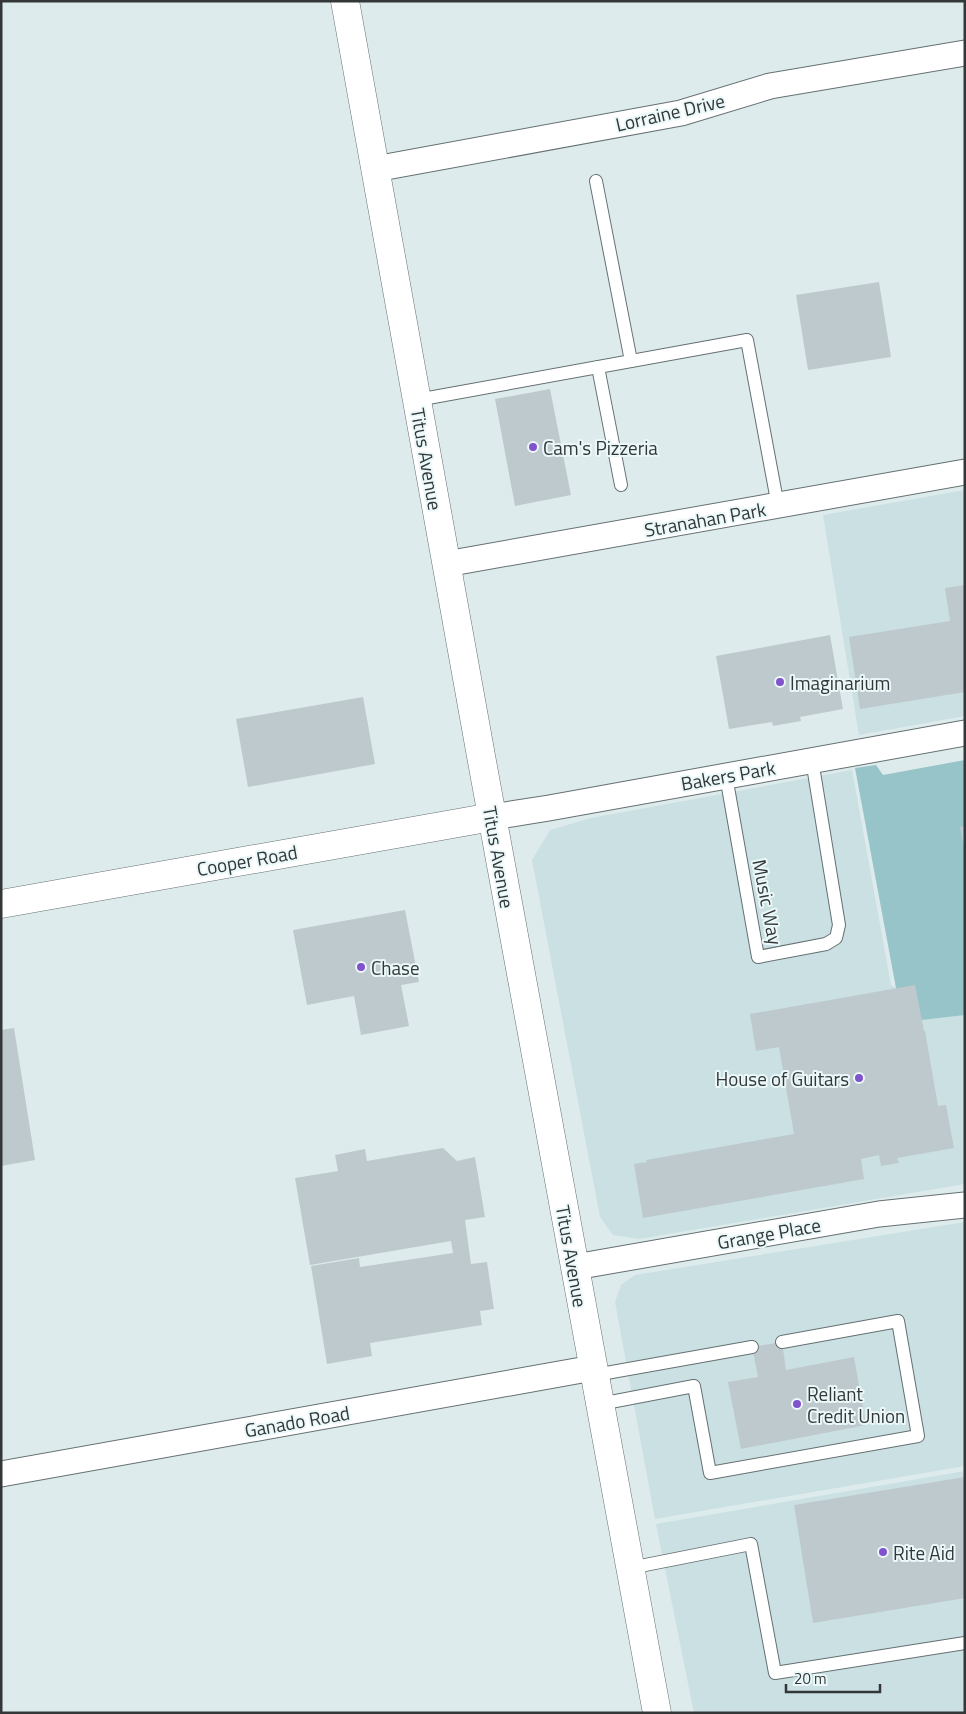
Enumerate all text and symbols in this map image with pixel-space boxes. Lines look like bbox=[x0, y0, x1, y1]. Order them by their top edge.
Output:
street label: Lorraine Drive bbox=[612, 85, 728, 139]
street label: Titus Avenue bbox=[404, 406, 450, 512]
place label: Cam's Pizzeria bbox=[543, 433, 658, 462]
marker: Cam's Pizzeria bbox=[527, 441, 539, 453]
street label: Stranahan Park bbox=[642, 494, 768, 544]
place label: Imaginarium bbox=[790, 668, 890, 697]
marker: Imaginarium bbox=[774, 676, 786, 688]
street label: Bakers Park bbox=[678, 752, 778, 798]
street label: Titus Avenue bbox=[476, 804, 522, 910]
street label: Cooper Road bbox=[194, 837, 300, 883]
street label: Music Way bbox=[745, 857, 791, 947]
place label: Chase bbox=[371, 953, 420, 982]
marker: Chase bbox=[355, 961, 367, 973]
place label: House of Guitars bbox=[715, 1064, 849, 1093]
marker: House of Guitars bbox=[853, 1072, 865, 1084]
street label: Titus Avenue bbox=[549, 1203, 595, 1309]
street label: Grange Place bbox=[715, 1210, 823, 1256]
place label: Reliant Credit Union bbox=[807, 1379, 905, 1430]
street label: Ganado Road bbox=[242, 1397, 352, 1445]
marker: Reliant Credit Union bbox=[791, 1398, 803, 1410]
place label: Rite Aid bbox=[893, 1538, 955, 1567]
marker: Rite Aid bbox=[877, 1546, 889, 1558]
scale bar bbox=[786, 1662, 880, 1694]
text: 20 m bbox=[794, 1667, 827, 1690]

